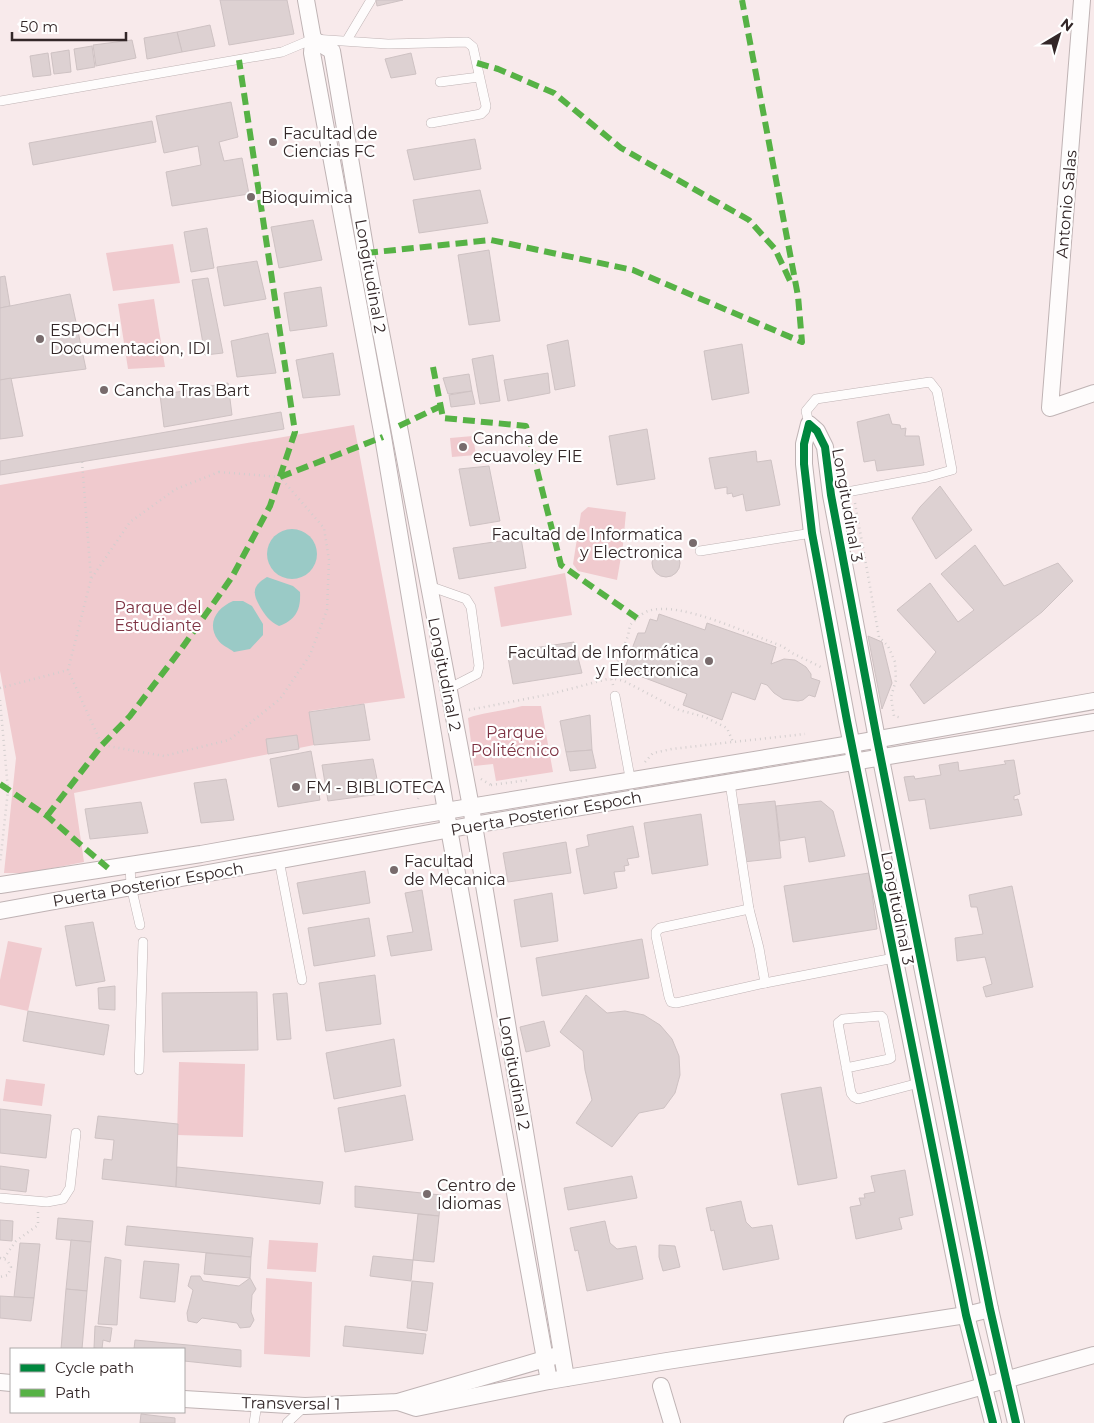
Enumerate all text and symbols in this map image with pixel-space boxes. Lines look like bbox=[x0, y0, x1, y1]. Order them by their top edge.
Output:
scale bar bbox=[12, 10, 126, 42]
north arrow bbox=[1034, 10, 1084, 60]
text: N bbox=[1057, 14, 1077, 35]
text: 50 m bbox=[20, 17, 58, 36]
place label: Facultad de Ciencias FC bbox=[283, 124, 377, 161]
marker: Facultad de Ciencias FC bbox=[267, 136, 279, 148]
street label: Antonio Salas bbox=[1052, 149, 1081, 259]
place label: Bioquimica bbox=[261, 188, 353, 207]
marker: Bioquimica bbox=[245, 191, 257, 203]
street label: Longitudinal 2 bbox=[351, 218, 390, 335]
place label: ESPOCH Documentacion, IDI bbox=[50, 321, 211, 358]
marker: ESPOCH Documentacion, IDI bbox=[34, 333, 46, 345]
place label: Cancha Tras Bart bbox=[114, 381, 250, 400]
marker: Cancha Tras Bart bbox=[98, 384, 110, 396]
place label: Cancha de ecuavoley FIE bbox=[473, 429, 583, 466]
marker: Cancha de ecuavoley FIE bbox=[457, 441, 469, 453]
street label: Longitudinal 3 bbox=[828, 447, 867, 564]
place label: Facultad de Informatica y Electronica bbox=[492, 525, 683, 562]
marker: Facultad de Informatica y Electronica bbox=[687, 537, 699, 549]
park label: Parque del Estudiante bbox=[114, 598, 202, 635]
street label: Longitudinal 2 bbox=[424, 616, 465, 733]
place label: Facultad de Informática y Electronica bbox=[508, 643, 699, 680]
marker: Facultad de Informática y Electronica bbox=[703, 655, 715, 667]
park label: Parque Politécnico bbox=[471, 723, 559, 760]
place label: FM - BIBLIOTECA bbox=[306, 778, 445, 797]
marker: FM - BIBLIOTECA bbox=[290, 781, 302, 793]
street label: Puerta Posterior Espoch bbox=[449, 787, 643, 840]
street label: Longitudinal 3 bbox=[877, 850, 918, 967]
place label: Facultad de Mecanica bbox=[404, 852, 506, 889]
street label: Puerta Posterior Espoch bbox=[51, 858, 245, 911]
marker: Facultad de Mecanica bbox=[388, 864, 400, 876]
street label: Longitudinal 2 bbox=[495, 1015, 534, 1132]
place label: Centro de Idiomas bbox=[437, 1176, 516, 1213]
marker: Centro de Idiomas bbox=[421, 1188, 433, 1200]
legend bbox=[10, 1348, 185, 1413]
text: Cycle path bbox=[55, 1358, 134, 1377]
text: Path bbox=[55, 1383, 91, 1402]
street label: Transversal 1 bbox=[242, 1393, 340, 1414]

